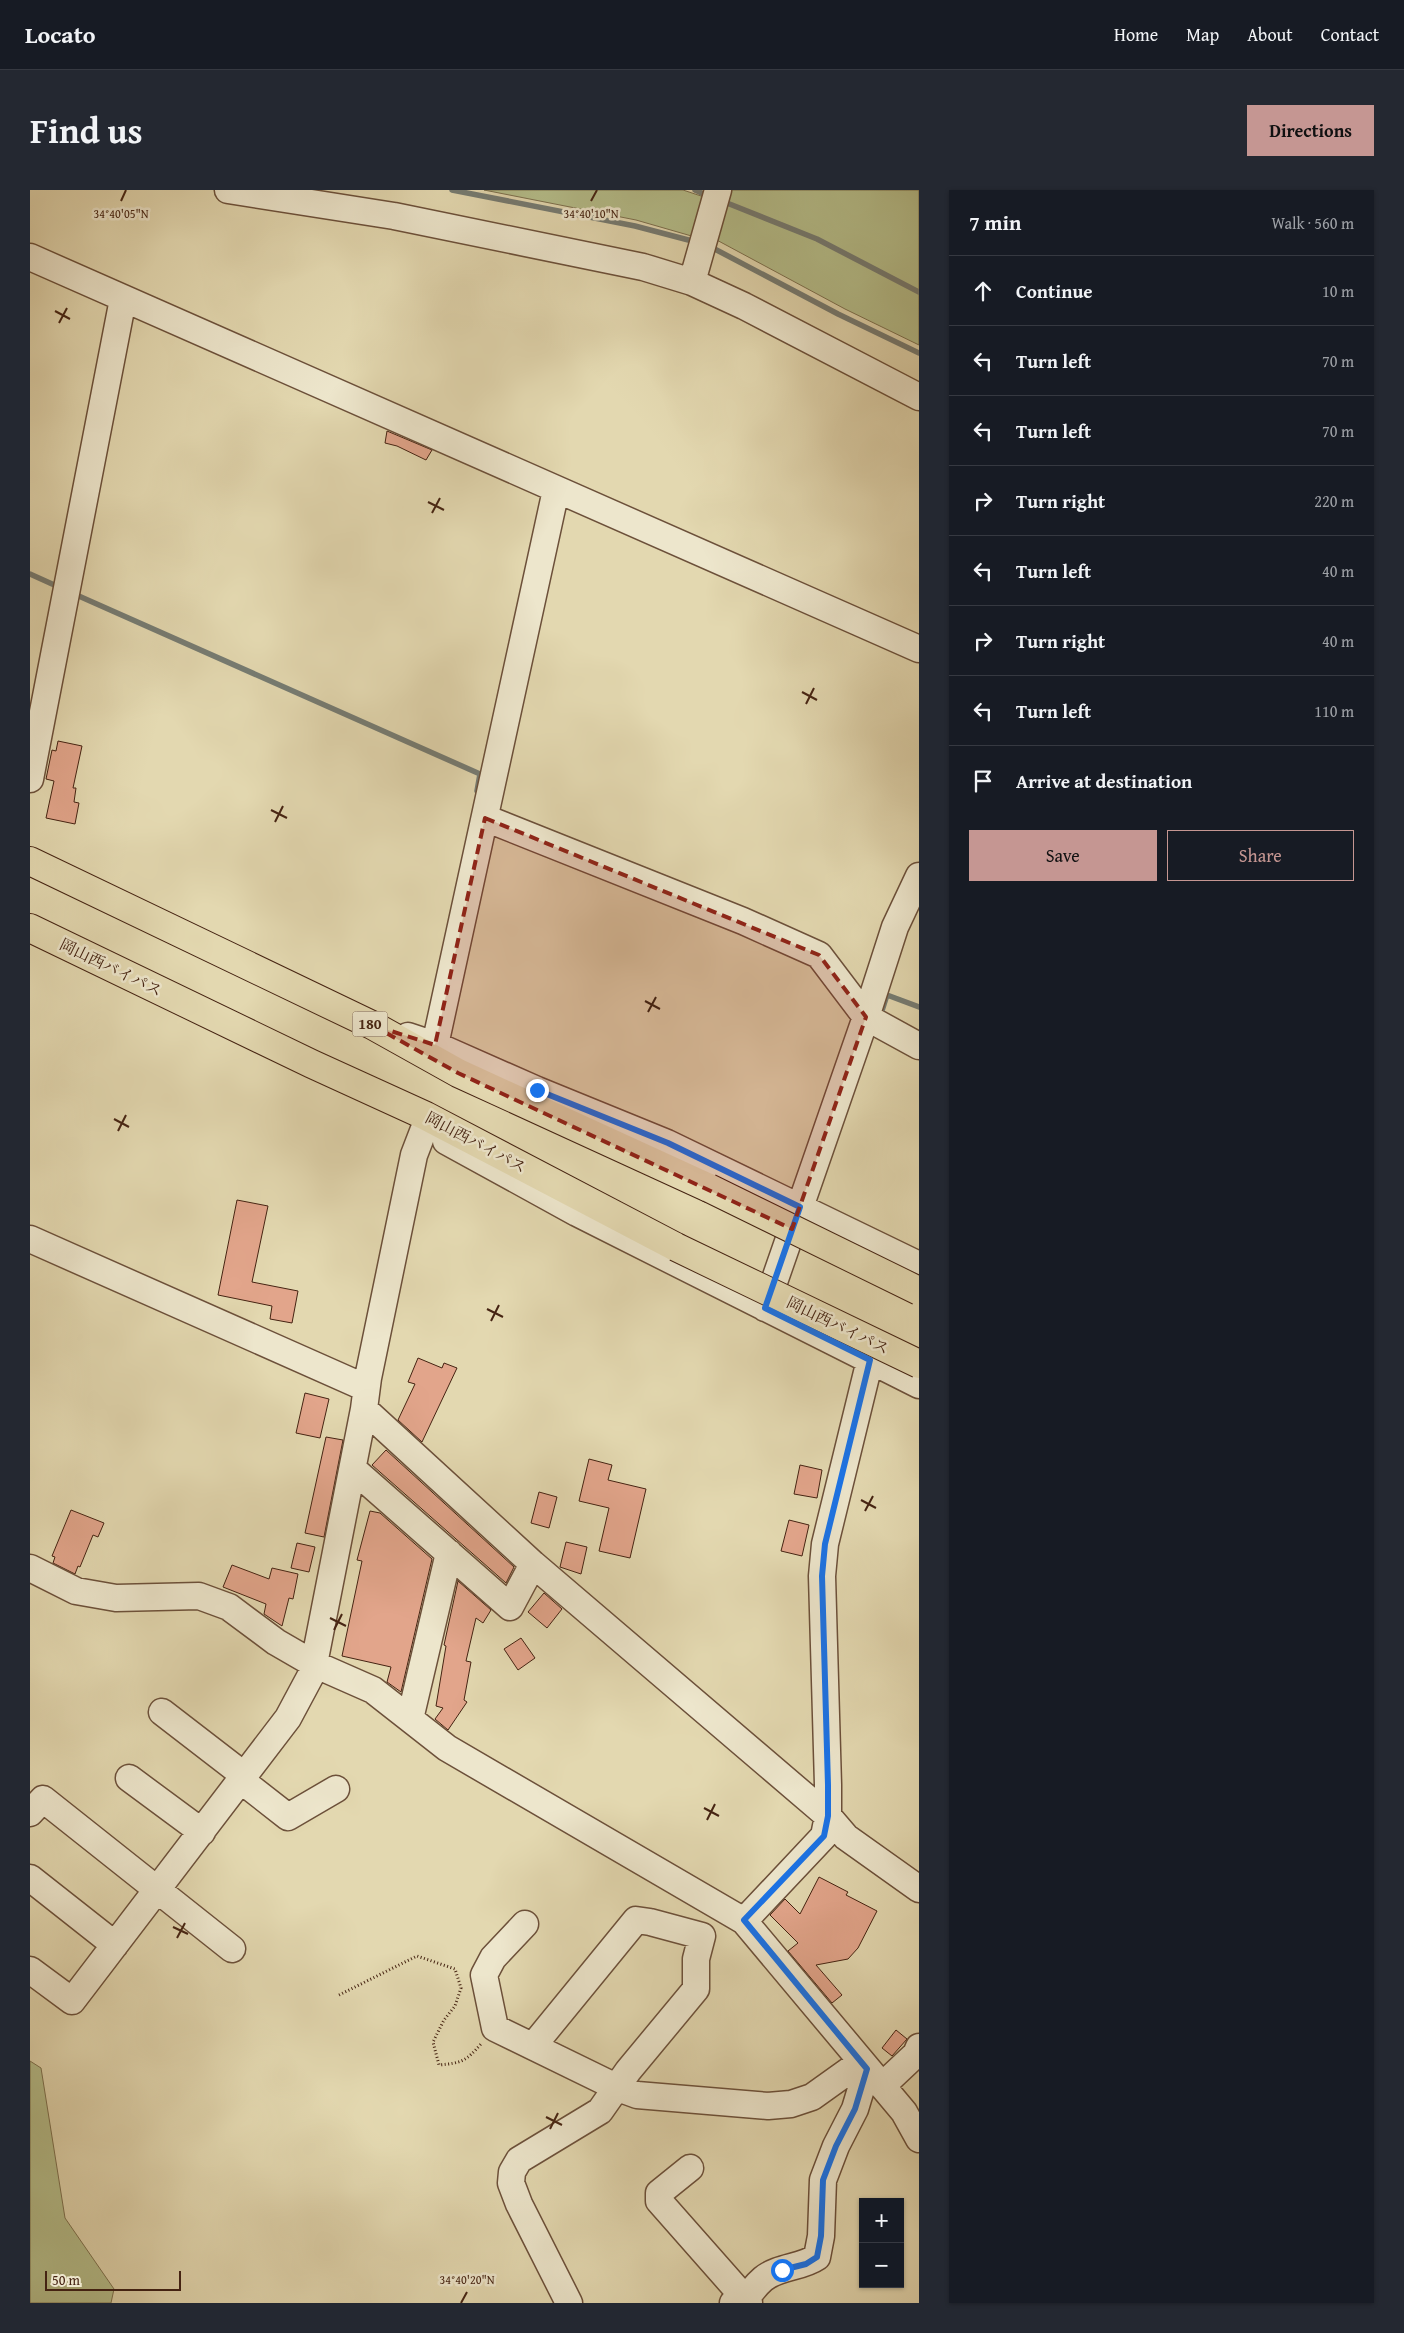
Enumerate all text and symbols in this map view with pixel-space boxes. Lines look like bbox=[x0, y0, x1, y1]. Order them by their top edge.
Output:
text: Locato bbox=[25, 17, 96, 52]
text: Home bbox=[1114, 21, 1158, 48]
text: Map bbox=[1186, 21, 1219, 48]
text: About bbox=[1247, 21, 1293, 48]
text: Contact bbox=[1321, 21, 1379, 48]
text: Find us bbox=[30, 105, 143, 156]
button: Directions bbox=[1247, 105, 1374, 156]
text: 34°40'05"N bbox=[93, 205, 149, 222]
text: 34°40'10"N bbox=[563, 205, 619, 222]
text: 7 min bbox=[969, 207, 1021, 238]
text: Walk · 560 m bbox=[1271, 211, 1354, 235]
icon: ahead bbox=[969, 277, 997, 305]
text: Continue bbox=[1016, 277, 1093, 305]
text: 10 m bbox=[1322, 279, 1354, 303]
icon: left bbox=[969, 347, 997, 375]
text: Turn left bbox=[1016, 347, 1091, 375]
text: 70 m bbox=[1322, 349, 1354, 373]
icon: left bbox=[969, 417, 997, 445]
text: Turn left bbox=[1016, 417, 1091, 445]
text: 70 m bbox=[1322, 419, 1354, 443]
icon: right bbox=[969, 487, 997, 515]
text: Turn right bbox=[1016, 487, 1105, 515]
text: 220 m bbox=[1314, 489, 1354, 513]
icon: left bbox=[969, 557, 997, 585]
text: Turn left bbox=[1016, 557, 1091, 585]
text: 40 m bbox=[1322, 559, 1354, 583]
icon: right bbox=[969, 627, 997, 655]
text: Turn right bbox=[1016, 627, 1105, 655]
text: 40 m bbox=[1322, 629, 1354, 653]
icon: left bbox=[969, 697, 997, 725]
text: Turn left bbox=[1016, 697, 1091, 725]
text: 110 m bbox=[1314, 699, 1354, 723]
icon: arrive bbox=[969, 767, 997, 795]
text: Arrive at destination bbox=[1016, 767, 1192, 795]
button: Save bbox=[969, 830, 1157, 881]
button: Share bbox=[1167, 830, 1354, 881]
street label: 岡山西バイパス bbox=[56, 932, 166, 1002]
road number: 180 bbox=[352, 1012, 388, 1036]
route end bbox=[526, 1079, 549, 1102]
street label: 岡山西バイパス bbox=[421, 1105, 531, 1179]
street label: 岡山西バイパス bbox=[783, 1290, 893, 1360]
map controls bbox=[859, 2198, 904, 2288]
button: + bbox=[859, 2198, 904, 2243]
button: − bbox=[859, 2243, 904, 2288]
route start bbox=[771, 2259, 794, 2282]
scale bar bbox=[45, 2268, 181, 2291]
text: 50 m bbox=[52, 2270, 80, 2290]
text: 34°40'20"N bbox=[439, 2271, 495, 2288]

